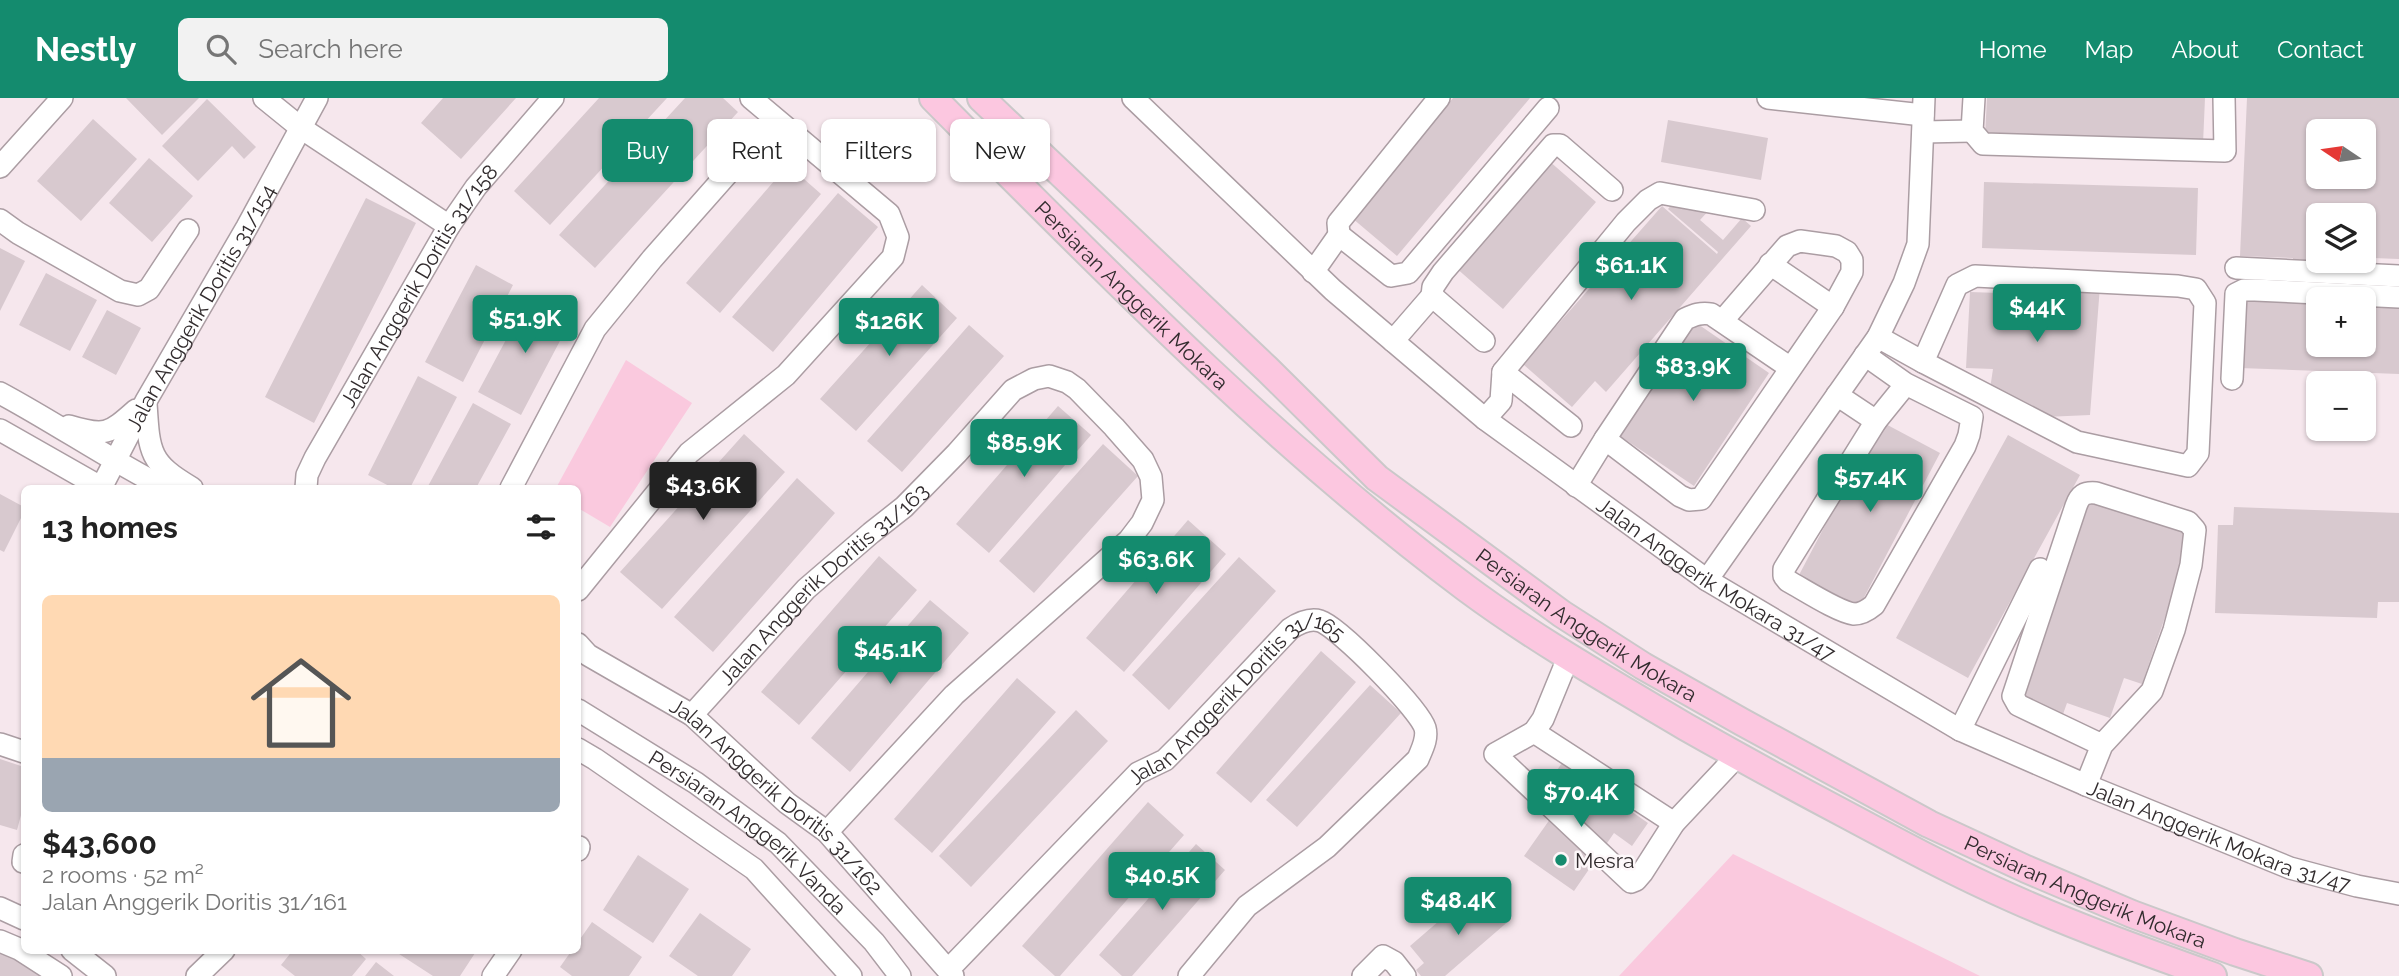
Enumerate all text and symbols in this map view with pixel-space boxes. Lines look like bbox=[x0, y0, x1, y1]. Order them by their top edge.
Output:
search box bbox=[178, 18, 668, 81]
text: Nestly bbox=[35, 30, 136, 69]
icon: search bbox=[202, 30, 240, 68]
text: Search here bbox=[258, 34, 403, 64]
text: Home bbox=[1979, 35, 2047, 64]
text: Map bbox=[2085, 35, 2133, 64]
text: About bbox=[2171, 35, 2239, 64]
text: Contact bbox=[2277, 35, 2364, 64]
chip: Buy bbox=[602, 119, 693, 182]
chip: Rent bbox=[707, 119, 807, 182]
chip: Filters bbox=[821, 119, 936, 182]
chip: New bbox=[950, 119, 1050, 182]
north arrow bbox=[2306, 119, 2376, 189]
map controls bbox=[2306, 119, 2376, 441]
street label: Jalan Anggerik Doritis 31/158 bbox=[335, 159, 503, 412]
street label: Jalan Anggerik Doritis 31/154 bbox=[120, 180, 280, 435]
street label: Persiaran Anggerik Mokara bbox=[1030, 196, 1234, 394]
button: layers bbox=[2306, 203, 2376, 273]
pin: $61.1K bbox=[1574, 242, 1688, 302]
text: $61.1K bbox=[1595, 251, 1667, 278]
pin: $44K bbox=[1996, 285, 2078, 344]
button: + bbox=[2306, 287, 2376, 357]
text: $44K bbox=[2009, 293, 2065, 320]
pin: $51.9K bbox=[468, 296, 582, 355]
pin: $126K bbox=[840, 299, 938, 358]
text: $51.9K bbox=[489, 304, 561, 331]
text: $126K bbox=[855, 307, 923, 334]
pin: $83.9K bbox=[1636, 344, 1750, 403]
text: $83.9K bbox=[1655, 352, 1731, 379]
button: − bbox=[2306, 371, 2376, 441]
pin: $85.9K bbox=[967, 420, 1081, 479]
text: $85.9K bbox=[986, 428, 1062, 455]
pin: $57.4K bbox=[1813, 454, 1927, 514]
pin: $43.6K bbox=[646, 462, 760, 522]
text: $57.4K bbox=[1834, 463, 1906, 490]
text: $43.6K bbox=[665, 471, 741, 498]
street label: Jalan Anggerik Doritis 31/163 bbox=[713, 478, 933, 690]
street label: Jalan Anggerik Mokara 31/47 bbox=[1592, 492, 1841, 666]
icon: filters bbox=[522, 508, 560, 546]
text: 13 homes bbox=[42, 510, 178, 545]
pin: $63.6K bbox=[1099, 536, 1213, 596]
street label: Persiaran Anggerik Mokara bbox=[1471, 543, 1702, 707]
text: $63.6K bbox=[1118, 545, 1194, 572]
street label: Jalan Anggerik Doritis 31/165 bbox=[1122, 607, 1351, 789]
pin: $45.1K bbox=[833, 626, 947, 686]
text: $45.1K bbox=[854, 635, 926, 662]
icon: home bbox=[238, 640, 364, 766]
street label: Jalan Anggerik Doritis 31/162 bbox=[666, 693, 888, 899]
street label: Persiaran Anggerik Vanda bbox=[644, 745, 852, 919]
pin: $70.4K bbox=[1524, 770, 1638, 829]
street label: Jalan Anggerik Mokara 31/47 bbox=[2084, 774, 2354, 896]
text: $70.4K bbox=[1543, 778, 1619, 805]
text: $43,600 bbox=[42, 826, 157, 861]
street label: Persiaran Anggerik Mokara bbox=[1961, 830, 2210, 953]
place label: Mesra bbox=[1575, 848, 1634, 873]
pin: $40.5K bbox=[1105, 852, 1219, 912]
marker: Mesra bbox=[1553, 852, 1569, 868]
text: 2 rooms · 52 m² bbox=[42, 861, 204, 888]
text: $40.5K bbox=[1124, 861, 1200, 888]
pin: $48.4K bbox=[1401, 878, 1515, 937]
text: $48.4K bbox=[1420, 886, 1496, 913]
text: Jalan Anggerik Doritis 31/161 bbox=[42, 888, 347, 915]

